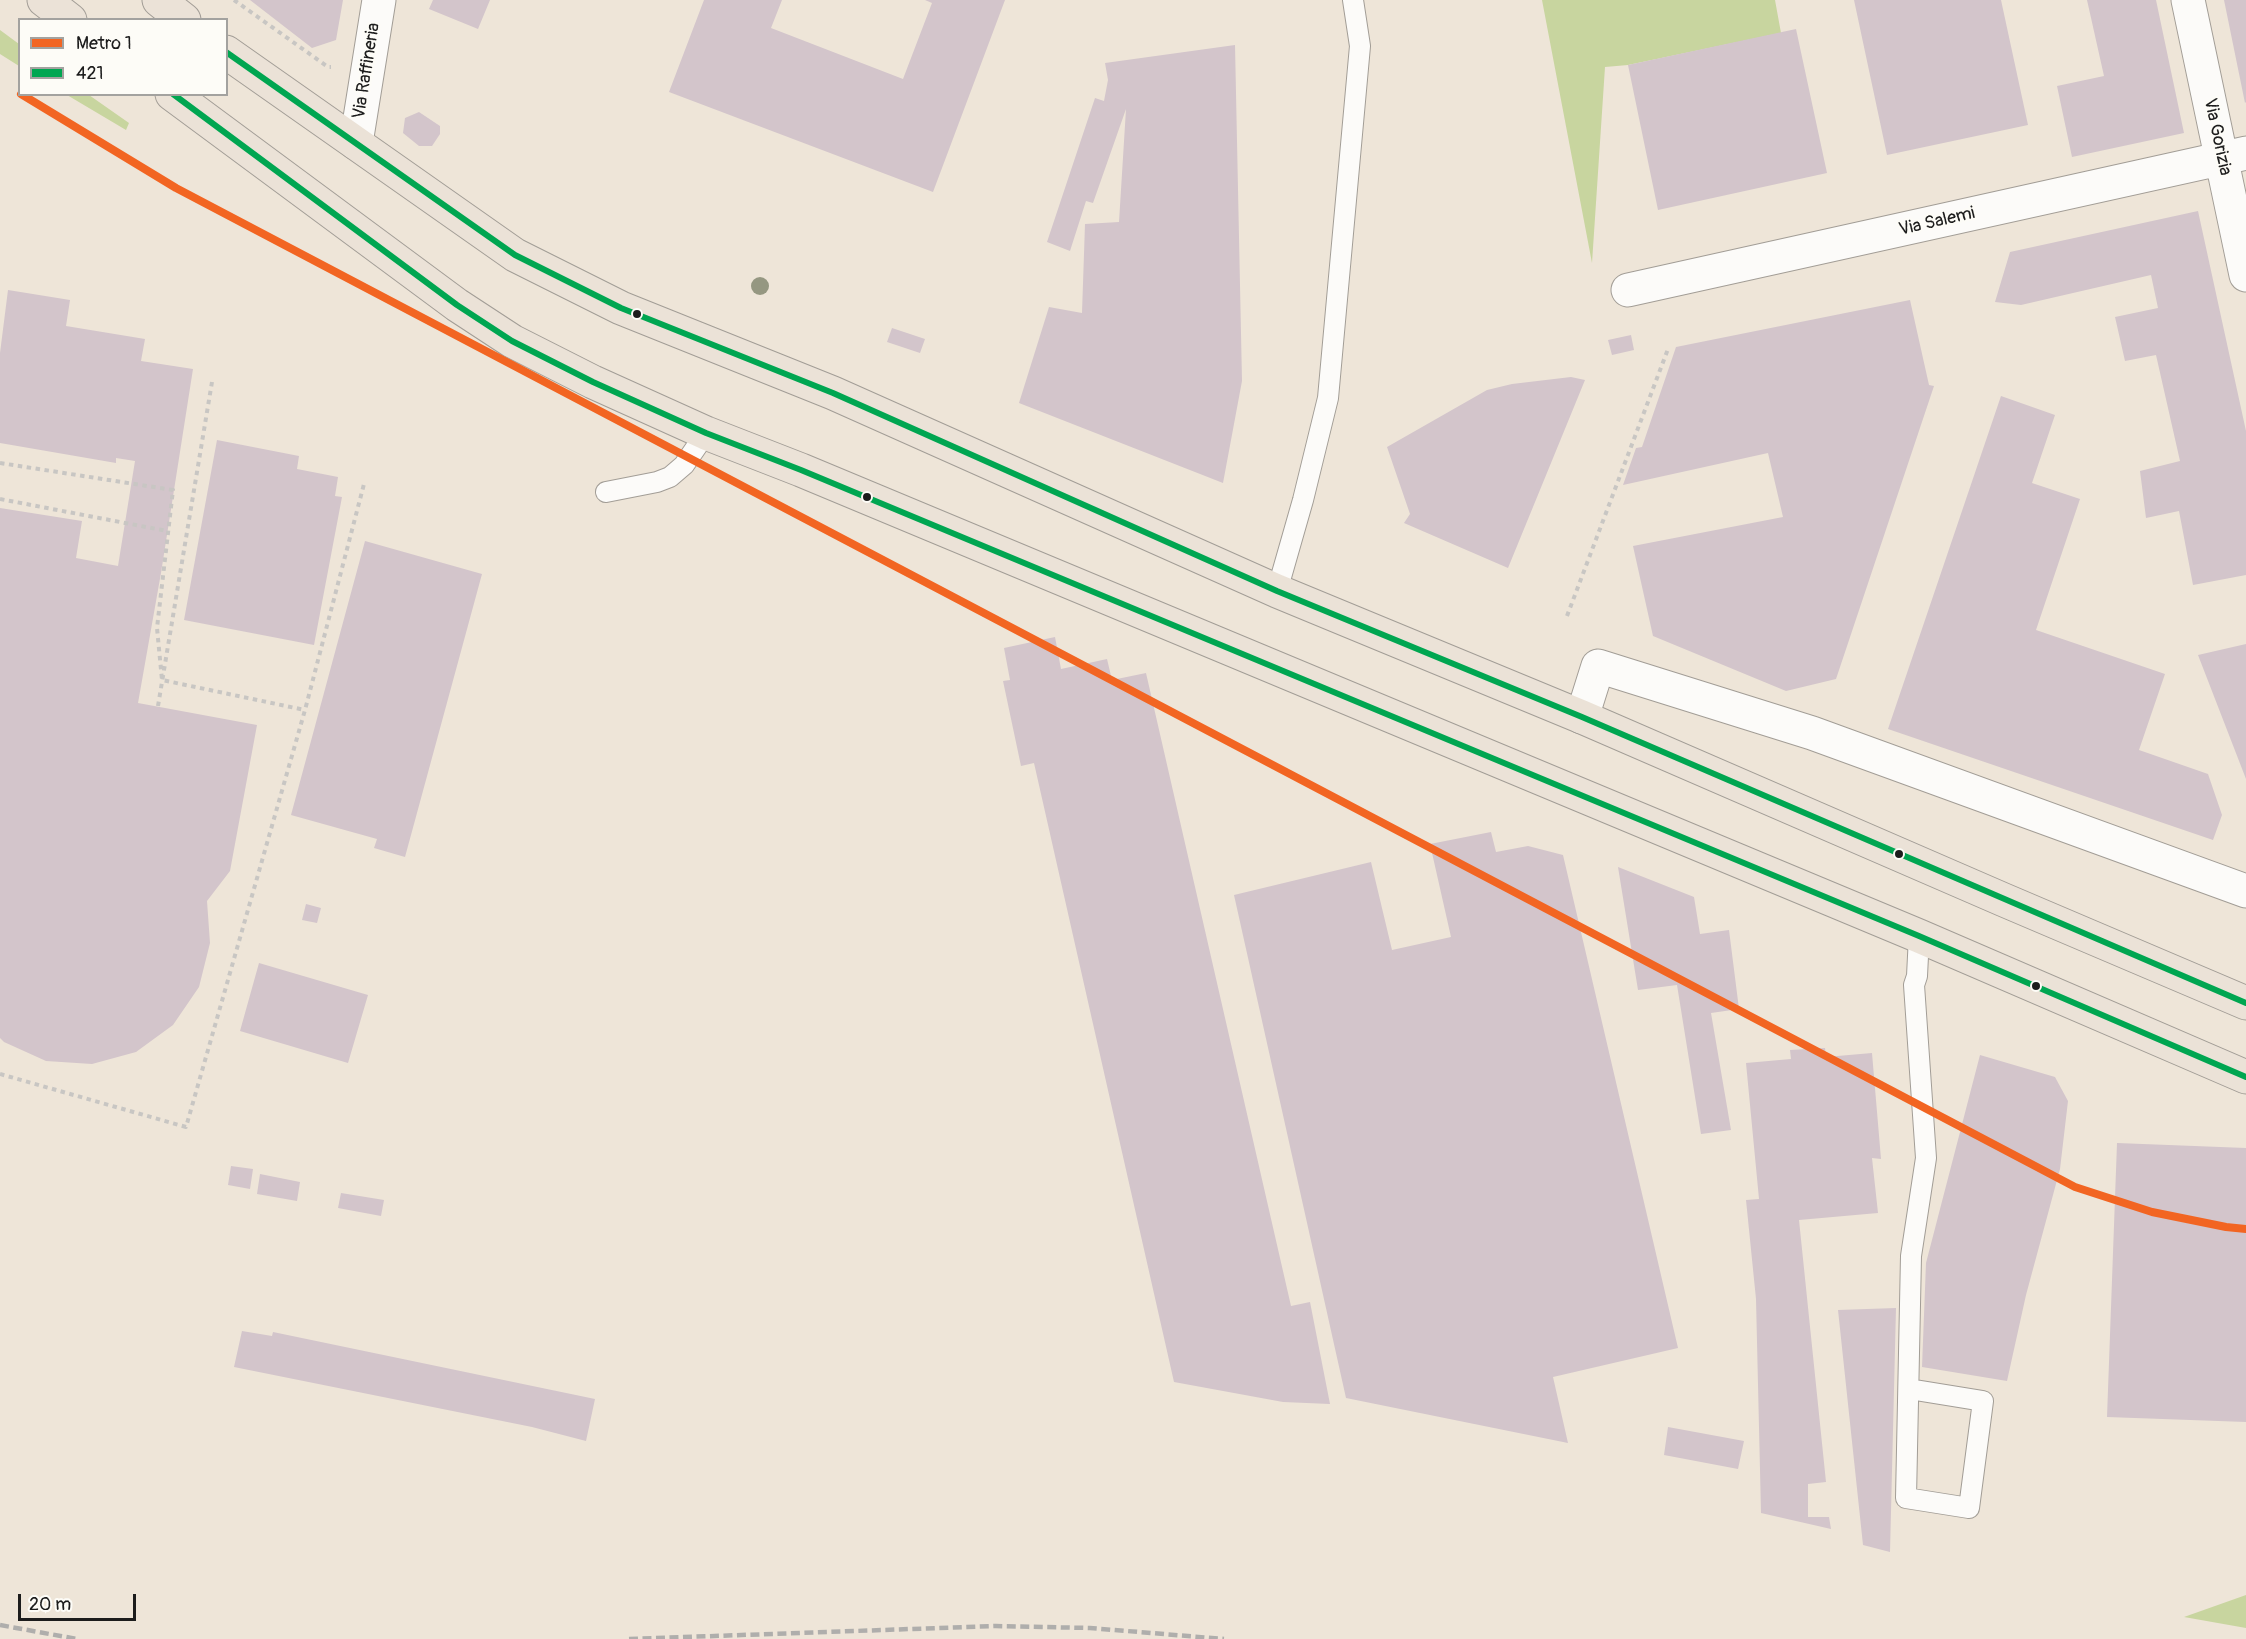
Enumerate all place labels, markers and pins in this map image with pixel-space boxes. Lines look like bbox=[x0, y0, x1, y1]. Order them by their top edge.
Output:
unlabelled marker bbox=[631, 308, 643, 320]
unlabelled marker bbox=[861, 491, 873, 503]
unlabelled marker bbox=[1893, 848, 1905, 860]
unlabelled marker bbox=[2030, 980, 2042, 992]

